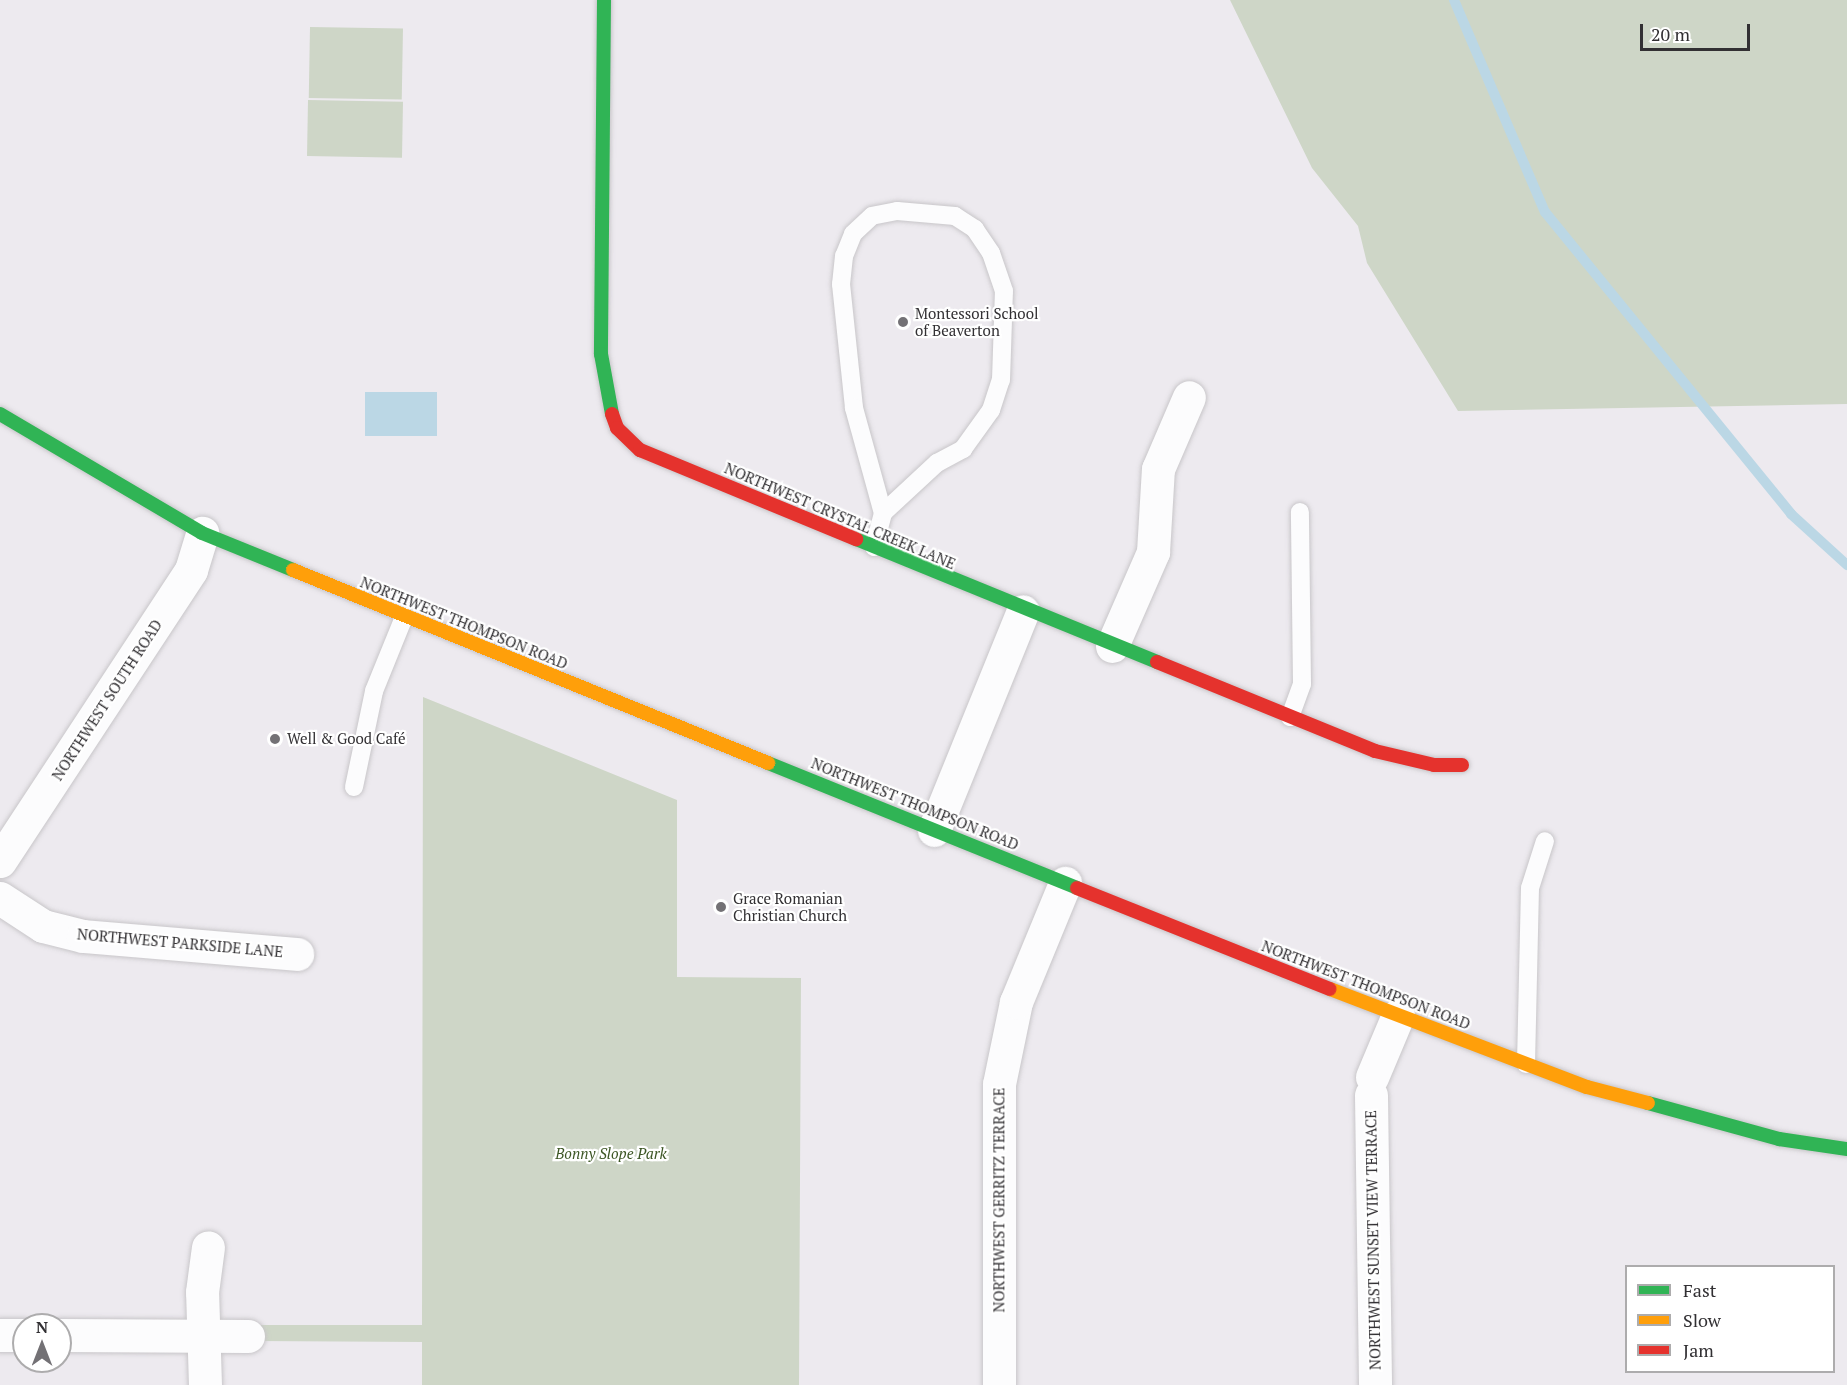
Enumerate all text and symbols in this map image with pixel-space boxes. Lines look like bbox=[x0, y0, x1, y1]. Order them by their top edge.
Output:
scale bar bbox=[1643, 12, 1752, 50]
text: 20 m bbox=[1651, 22, 1690, 46]
place label: Montessori School of Beaverton bbox=[915, 304, 1038, 339]
marker: Montessori School of Beaverton bbox=[896, 315, 910, 329]
street label: NORTHWEST CRYSTAL CREEK LANE bbox=[722, 459, 958, 573]
street label: NORTHWEST THOMPSON ROAD bbox=[358, 573, 570, 673]
street label: NORTHWEST SOUTH ROAD bbox=[48, 616, 166, 784]
place label: Well & Good Café bbox=[287, 730, 405, 748]
marker: Well & Good Café bbox=[268, 732, 282, 746]
street label: NORTHWEST THOMPSON ROAD bbox=[809, 754, 1021, 854]
place label: Grace Romanian Christian Church bbox=[733, 889, 847, 924]
marker: Grace Romanian Christian Church bbox=[714, 900, 728, 914]
street label: NORTHWEST PARKSIDE LANE bbox=[76, 925, 284, 961]
street label: NORTHWEST THOMPSON ROAD bbox=[1259, 937, 1473, 1033]
street label: NORTHWEST GERRITZ TERRACE bbox=[990, 1087, 1008, 1313]
street label: NORTHWEST SUNSET VIEW TERRACE bbox=[1362, 1110, 1384, 1370]
park label: Bonny Slope Park bbox=[555, 1145, 667, 1163]
legend bbox=[1625, 1265, 1835, 1373]
text: Fast bbox=[1683, 1278, 1716, 1302]
text: Slow bbox=[1683, 1308, 1721, 1332]
north arrow bbox=[12, 1313, 72, 1373]
text: N bbox=[36, 1316, 48, 1338]
text: Jam bbox=[1683, 1338, 1714, 1362]

